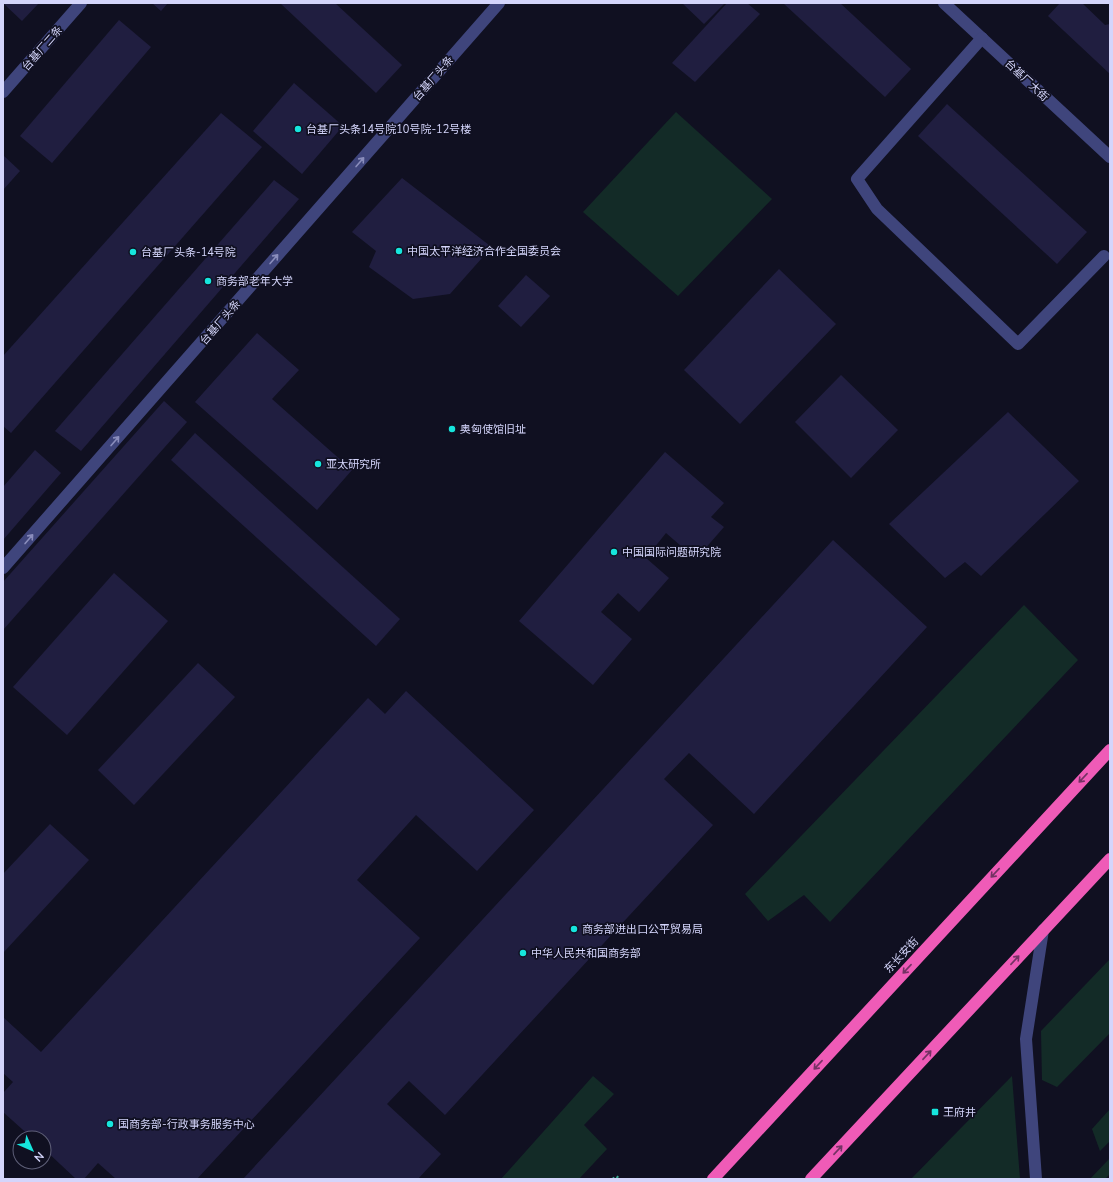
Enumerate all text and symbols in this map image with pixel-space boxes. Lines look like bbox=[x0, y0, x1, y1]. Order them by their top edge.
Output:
street label: 台基厂二条 bbox=[19, 23, 66, 74]
street label: 台基厂头条 bbox=[410, 53, 457, 104]
street label: 台基厂大街 bbox=[1001, 56, 1052, 105]
place label: 台基厂头条14号院10号院-12号楼 bbox=[306, 122, 471, 137]
marker: 台基厂头条14号院10号院-12号楼 bbox=[293, 124, 303, 134]
one-way arrow bbox=[355, 157, 365, 167]
place label: 中国太平洋经济合作全国委员会 bbox=[407, 244, 561, 259]
place label: 台基厂头条-14号院 bbox=[141, 245, 236, 260]
marker: 中国太平洋经济合作全国委员会 bbox=[394, 246, 404, 256]
marker: 台基厂头条-14号院 bbox=[128, 247, 138, 257]
one-way arrow bbox=[270, 254, 279, 265]
place label: 商务部老年大学 bbox=[216, 274, 293, 289]
marker: 商务部老年大学 bbox=[203, 276, 213, 286]
street label: 台基厂头条 bbox=[197, 297, 244, 348]
place label: 奥匈使馆旧址 bbox=[460, 422, 526, 437]
marker: 奥匈使馆旧址 bbox=[447, 424, 457, 434]
one-way arrow bbox=[110, 436, 119, 447]
place label: 亚太研究所 bbox=[326, 457, 381, 472]
marker: 亚太研究所 bbox=[313, 459, 323, 469]
one-way arrow bbox=[24, 534, 33, 544]
place label: 中国国际问题研究院 bbox=[622, 545, 721, 560]
marker: 中国国际问题研究院 bbox=[609, 547, 619, 557]
one-way arrow bbox=[1079, 773, 1088, 784]
one-way arrow bbox=[990, 868, 999, 879]
place label: 商务部进出口公平贸易局 bbox=[582, 922, 703, 937]
marker: 商务部进出口公平贸易局 bbox=[569, 924, 579, 934]
street label: 东长安街 bbox=[881, 934, 922, 977]
place label: 中华人民共和国商务部 bbox=[531, 946, 641, 961]
marker: 中华人民共和国商务部 bbox=[518, 948, 528, 958]
one-way arrow bbox=[1011, 955, 1020, 965]
one-way arrow bbox=[902, 964, 911, 974]
one-way arrow bbox=[922, 1051, 931, 1061]
one-way arrow bbox=[814, 1059, 823, 1070]
place label: 王府井 bbox=[943, 1105, 976, 1120]
marker: 王府井 bbox=[930, 1107, 940, 1117]
place label: 国商务部-行政事务服务中心 bbox=[118, 1117, 255, 1132]
marker: 国商务部-行政事务服务中心 bbox=[105, 1119, 115, 1129]
north arrow bbox=[12, 1130, 52, 1170]
one-way arrow bbox=[833, 1146, 842, 1156]
text: N bbox=[31, 1149, 47, 1165]

